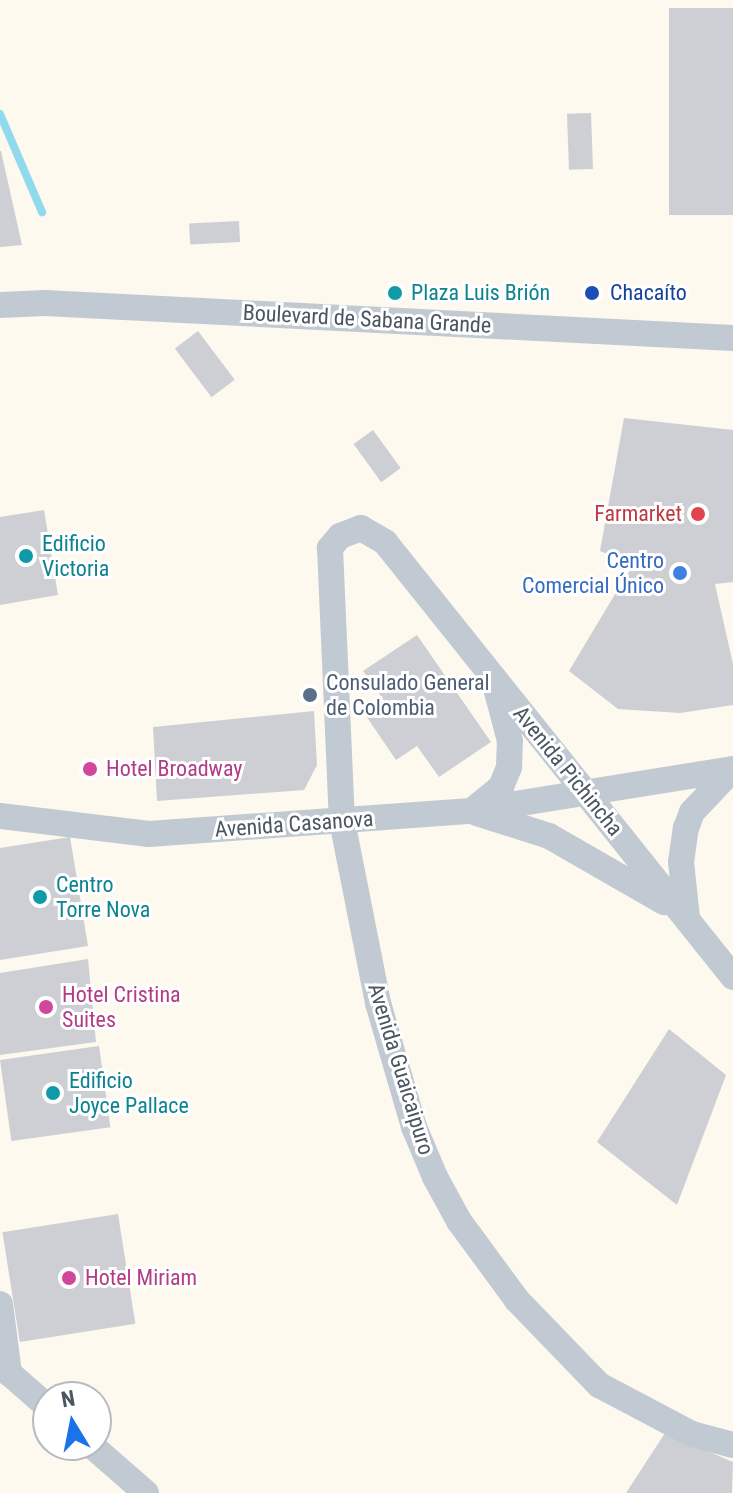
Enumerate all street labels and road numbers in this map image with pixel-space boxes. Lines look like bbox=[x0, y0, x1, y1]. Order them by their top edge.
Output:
street label: Boulevard de Sabana Grande bbox=[242, 299, 492, 339]
street label: Avenida Pichincha bbox=[508, 701, 628, 841]
street label: Avenida Casanova bbox=[214, 805, 374, 843]
street label: Avenida Guaicaipuro bbox=[362, 980, 440, 1158]

